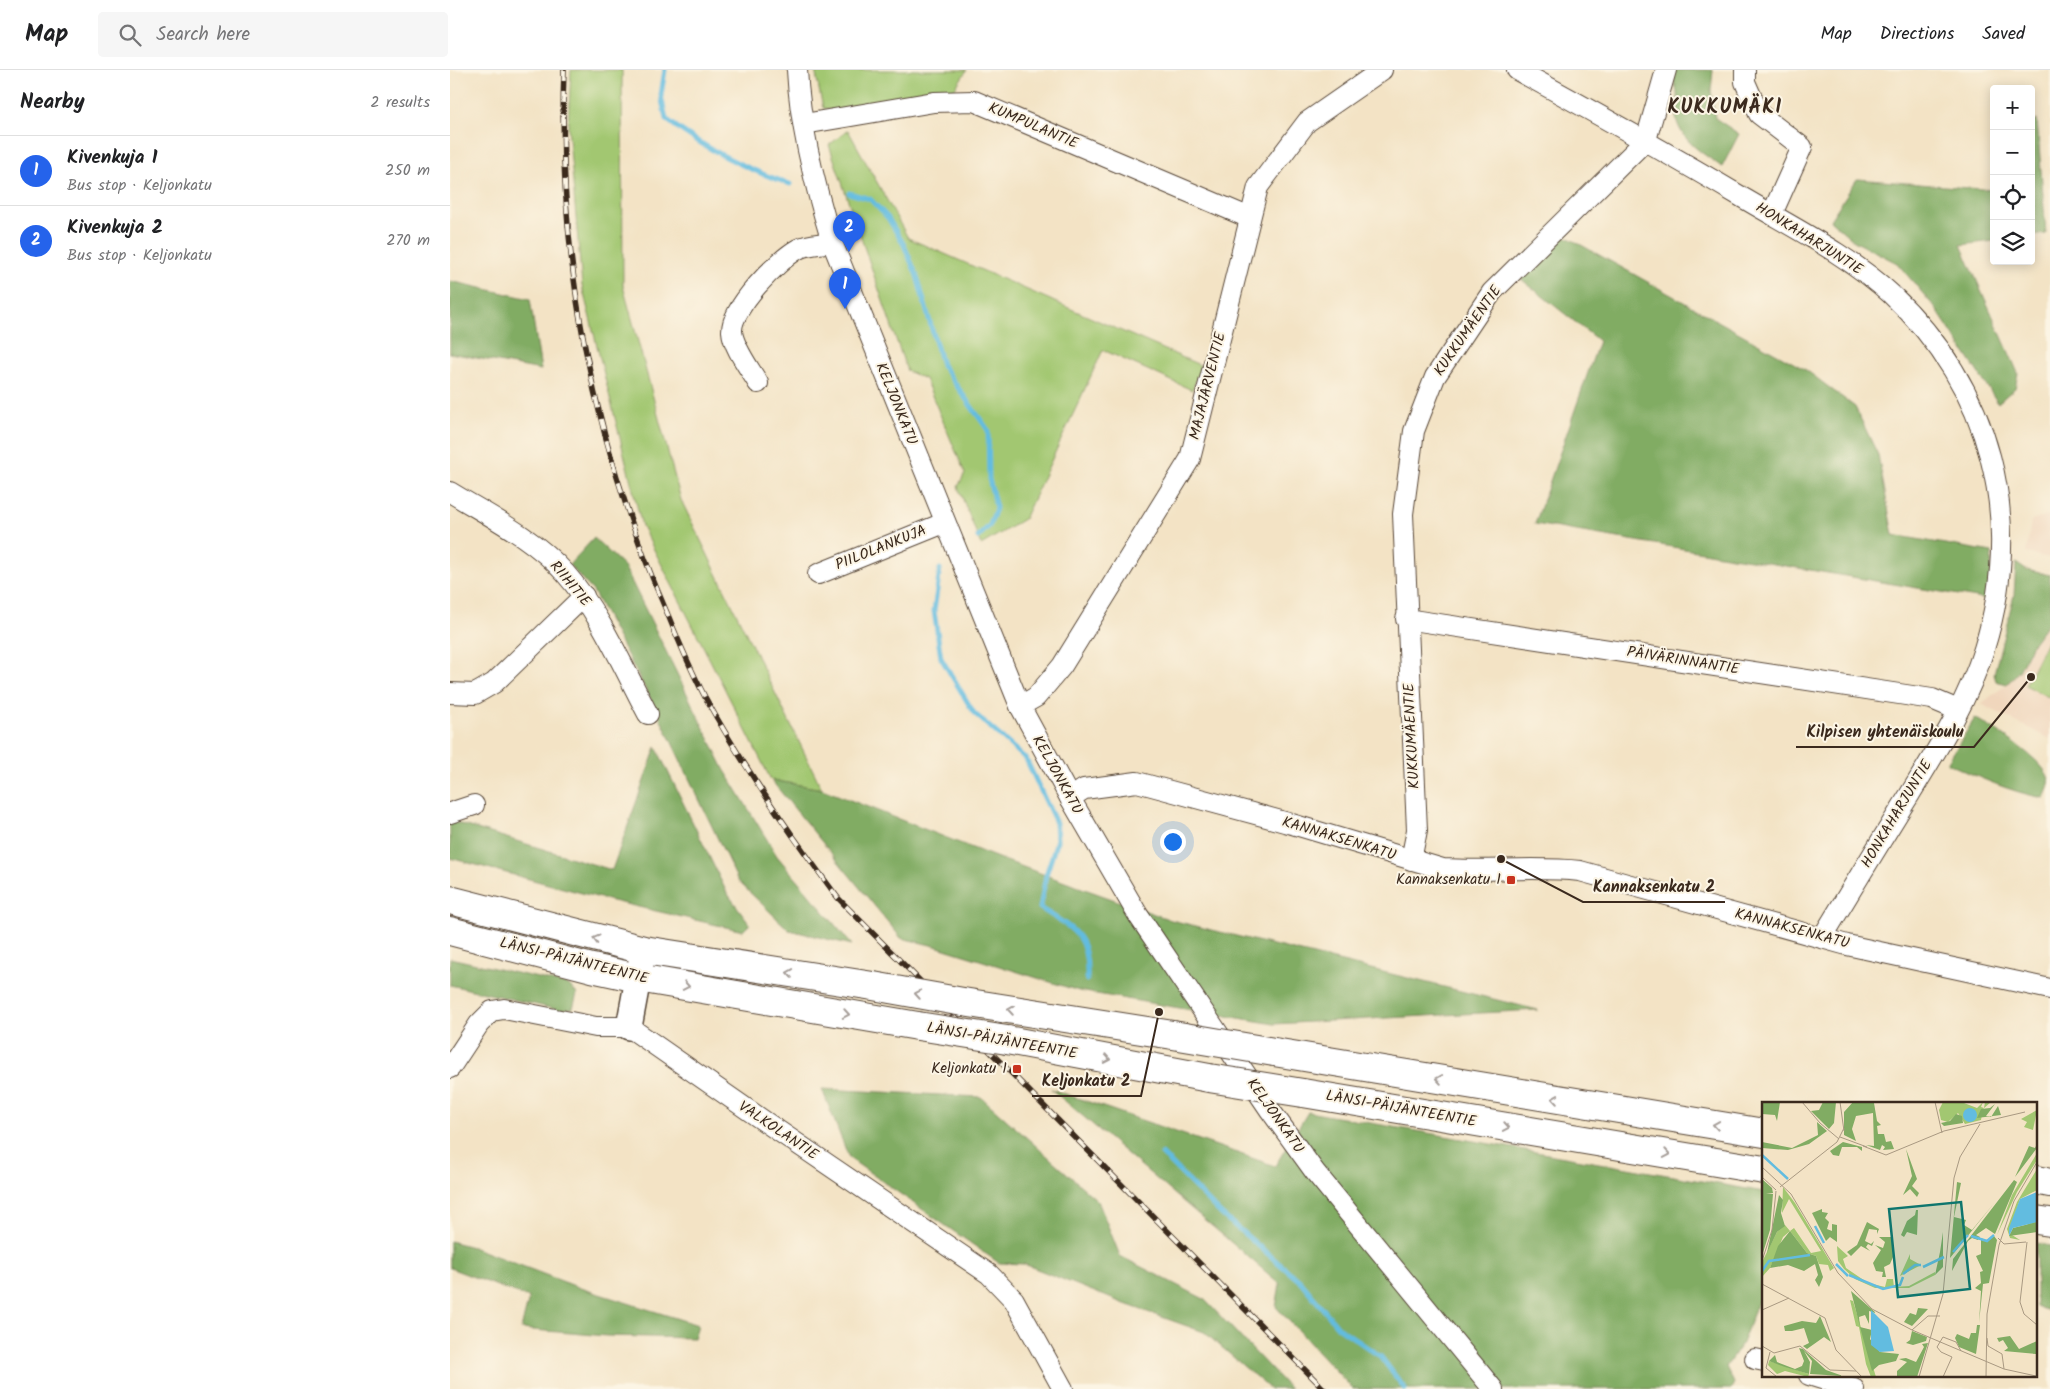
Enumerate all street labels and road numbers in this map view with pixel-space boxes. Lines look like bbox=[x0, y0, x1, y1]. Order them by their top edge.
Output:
street label: KUMPULANTIE bbox=[984, 96, 1083, 156]
street label: HONKAHARJUNTIE bbox=[1751, 196, 1869, 282]
street label: KUKKUMÄENTIE bbox=[1428, 280, 1509, 381]
street label: MAJAJÄRVENTIE bbox=[1183, 328, 1233, 442]
street label: KELJONKATU bbox=[869, 359, 923, 449]
street label: PIILOLANKUJA bbox=[832, 519, 930, 577]
street label: RIIHITIE bbox=[543, 556, 597, 613]
street label: PÄIVÄRINNANTIE bbox=[1625, 640, 1742, 682]
street label: KUKKUMÄENTIE bbox=[1397, 681, 1427, 789]
street label: KELJONKATU bbox=[1025, 731, 1089, 819]
street label: HONKAHARJUNTIE bbox=[1855, 754, 1940, 873]
street label: KANNAKSENKATU bbox=[1279, 810, 1399, 868]
street label: KANNAKSENKATU bbox=[1732, 902, 1852, 956]
street label: LÄNSI-PÄIJÄNTEENTIE bbox=[497, 931, 652, 991]
street label: LÄNSI-PÄIJÄNTEENTIE bbox=[925, 1016, 1080, 1066]
street label: KELJONKATU bbox=[1240, 1073, 1310, 1159]
street label: LÄNSI-PÄIJÄNTEENTIE bbox=[1324, 1084, 1479, 1134]
street label: VALKOLANTIE bbox=[733, 1095, 824, 1167]

